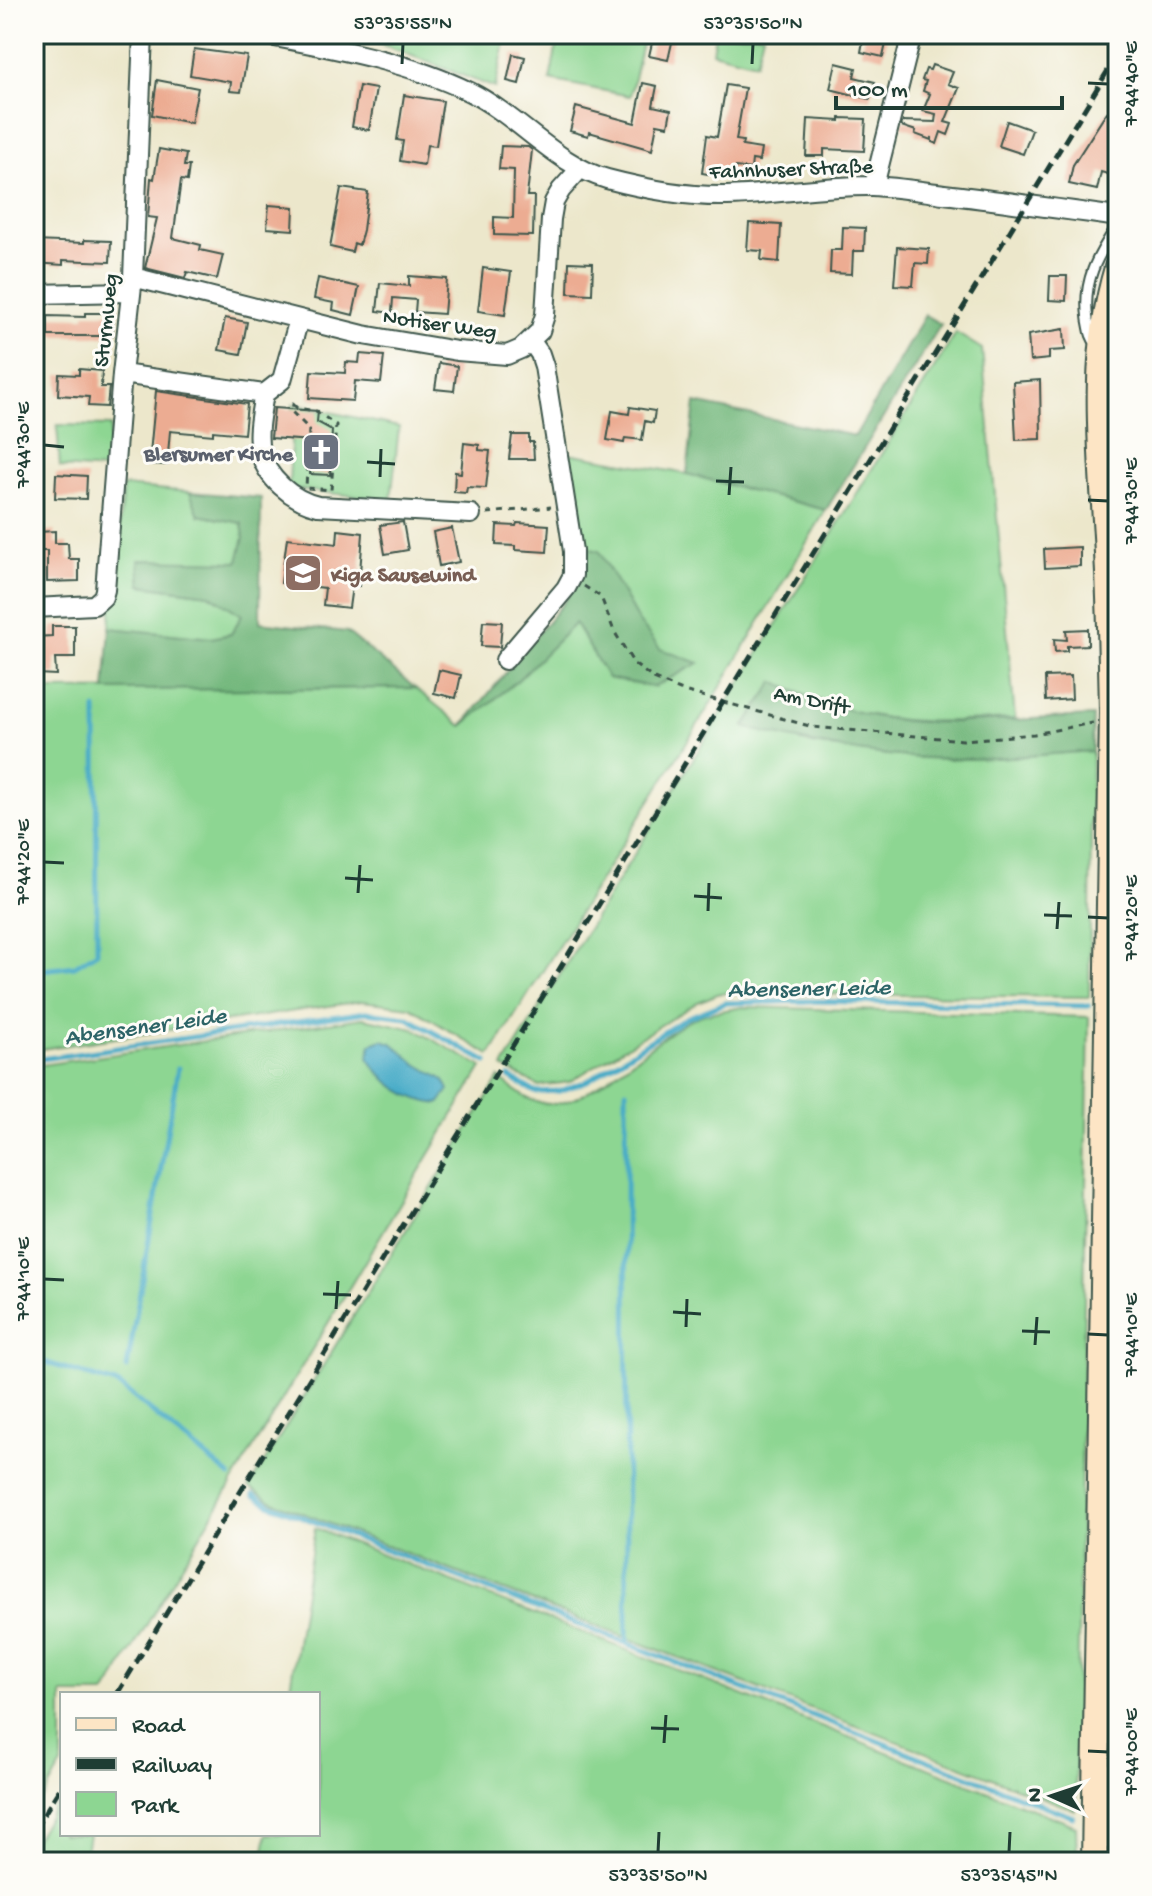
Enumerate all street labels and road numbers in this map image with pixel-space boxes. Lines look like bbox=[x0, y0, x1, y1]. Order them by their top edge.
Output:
street label: Fahnhuser Straße bbox=[708, 155, 874, 187]
street label: Sturmweg bbox=[90, 272, 126, 368]
street label: Notiser Weg bbox=[381, 305, 498, 347]
street label: Am Drift bbox=[771, 682, 853, 722]

